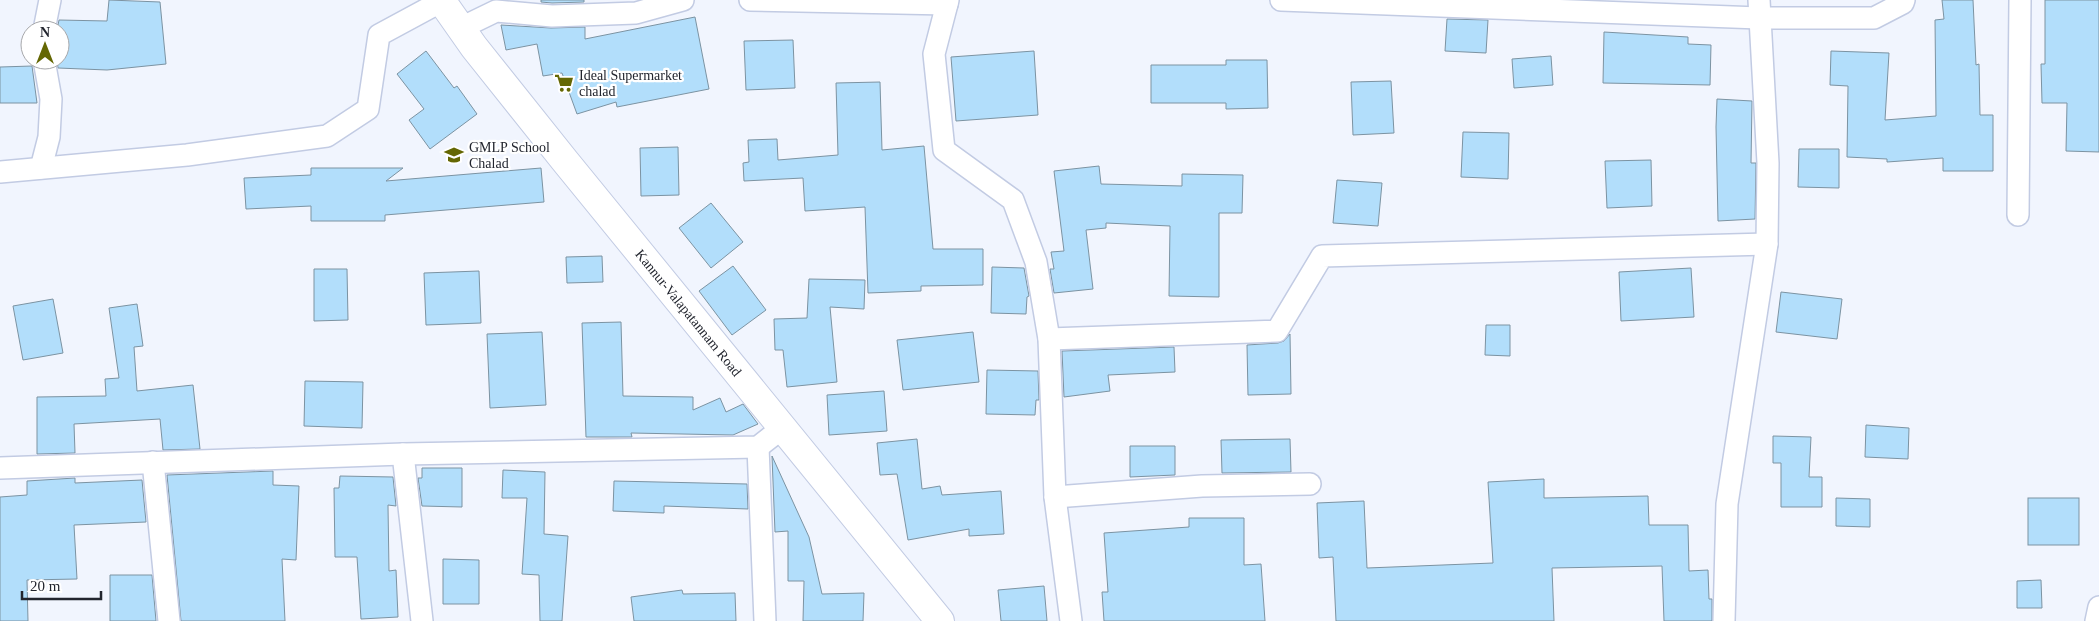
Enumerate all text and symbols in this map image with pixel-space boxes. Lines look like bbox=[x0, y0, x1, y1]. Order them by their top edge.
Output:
north arrow bbox=[20, 20, 70, 70]
text: N bbox=[40, 25, 50, 40]
place label: Ideal Supermarket chalad bbox=[579, 68, 682, 99]
supermarket icon: Ideal Supermarket chalad bbox=[553, 72, 575, 94]
place label: GMLP School Chalad bbox=[469, 140, 550, 171]
school or university icon: GMLP School Chalad bbox=[443, 144, 465, 166]
street label: Kannur-Valapatannam Road bbox=[633, 246, 745, 379]
scale bar bbox=[22, 568, 101, 600]
text: 20 m bbox=[30, 578, 61, 594]

